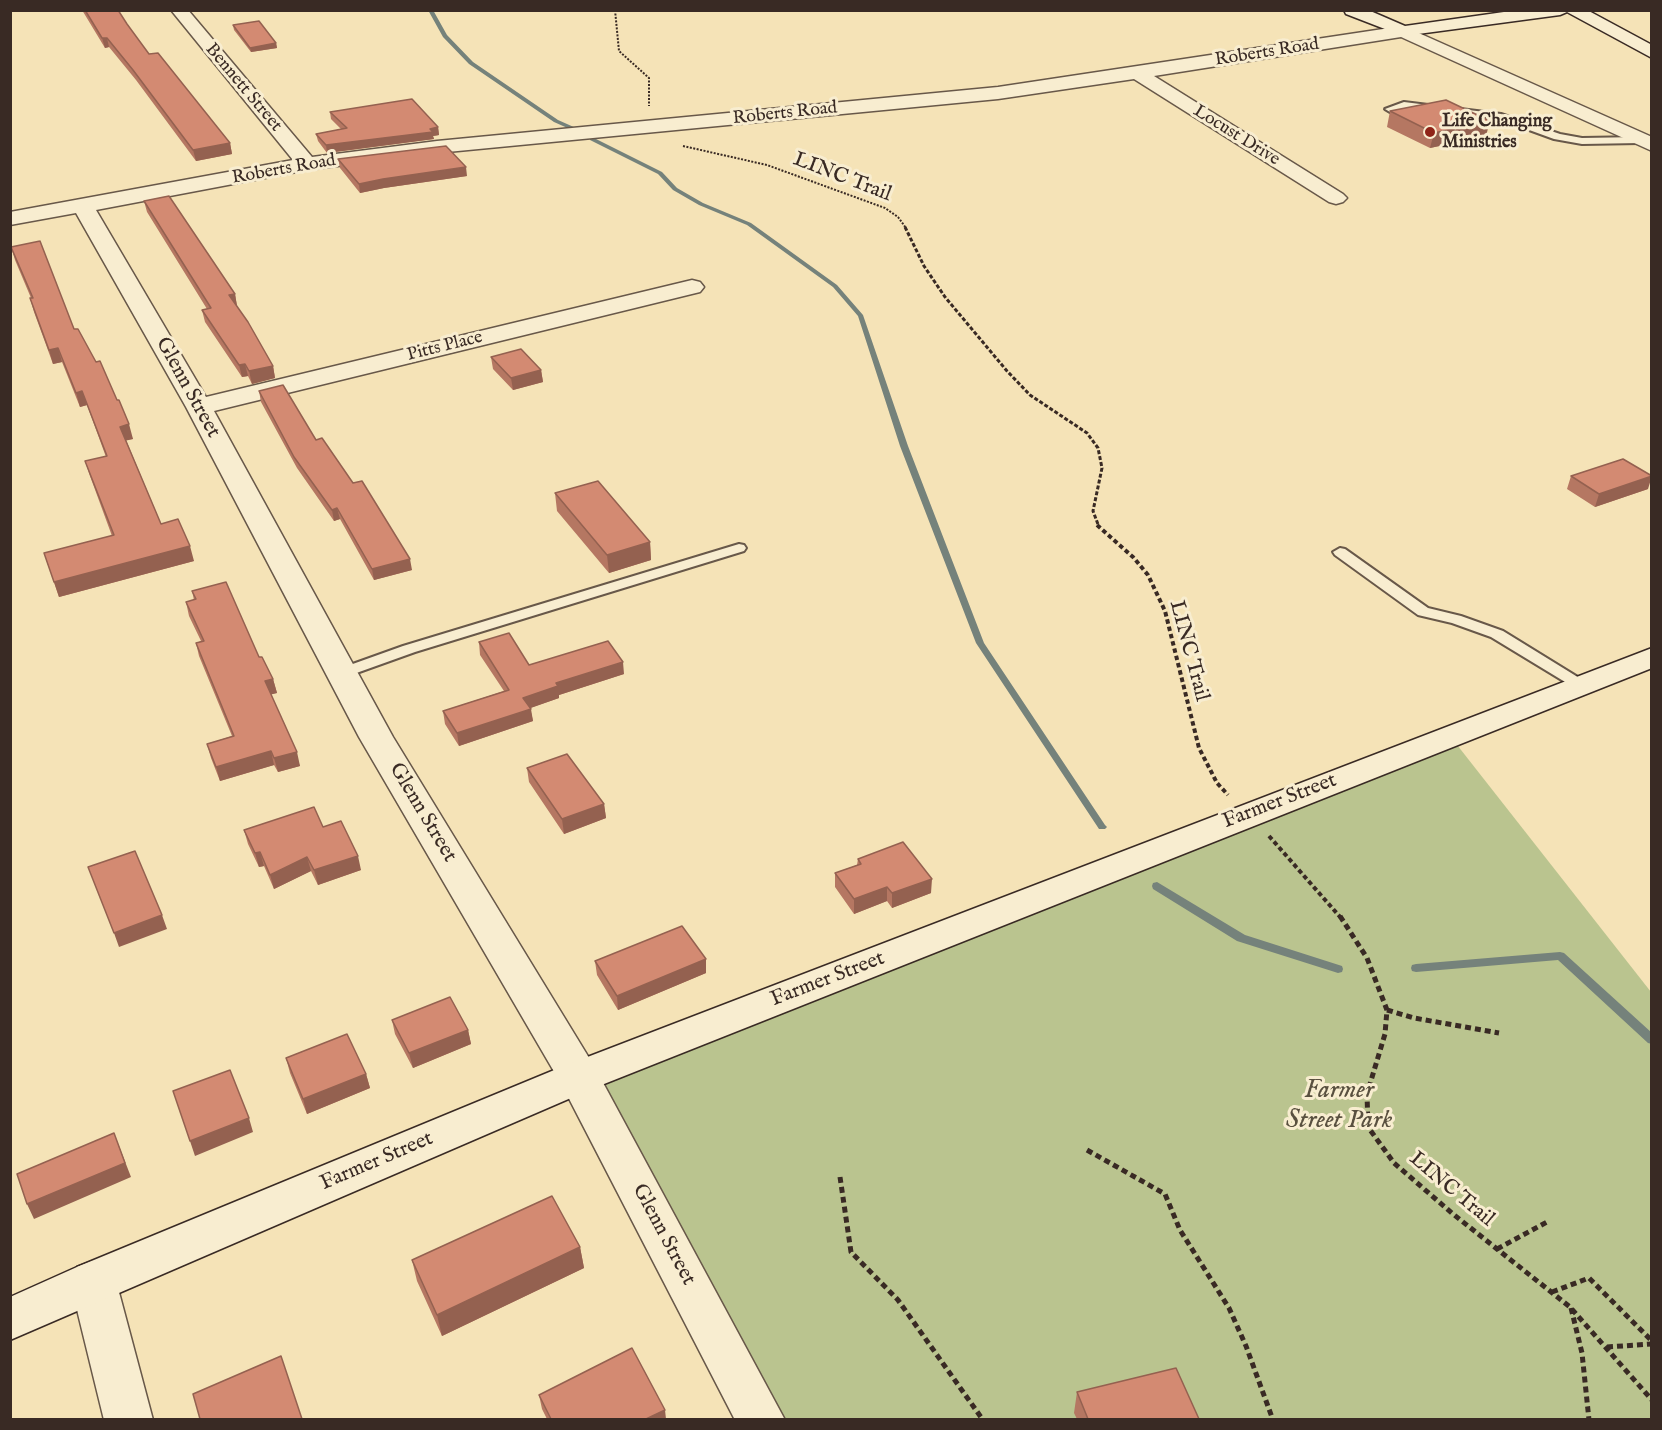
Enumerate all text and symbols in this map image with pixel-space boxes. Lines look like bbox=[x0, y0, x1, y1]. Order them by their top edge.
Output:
street label: Roberts Road bbox=[1213, 34, 1321, 72]
street label: Bennett Street bbox=[200, 39, 286, 137]
street label: Roberts Road bbox=[732, 98, 838, 130]
street label: Locust Drive bbox=[1189, 101, 1283, 171]
place label: Life Changing Ministries bbox=[1442, 111, 1552, 154]
marker: Life Changing Ministries bbox=[1423, 125, 1437, 139]
street label: LINC Trail bbox=[789, 148, 895, 208]
street label: Roberts Road bbox=[230, 150, 338, 190]
street label: Pitts Place bbox=[405, 327, 485, 367]
street label: Glenn Street bbox=[149, 333, 225, 443]
street label: LINC Trail bbox=[1162, 598, 1214, 704]
street label: Glenn Street bbox=[383, 759, 461, 867]
street label: Farmer Street bbox=[1219, 769, 1341, 835]
street label: Farmer Street bbox=[767, 947, 889, 1013]
park label: Farmer Street Park bbox=[1286, 1076, 1392, 1138]
street label: Farmer Street bbox=[317, 1127, 437, 1197]
street label: LINC Trail bbox=[1403, 1147, 1499, 1233]
street label: Glenn Street bbox=[626, 1180, 700, 1290]

